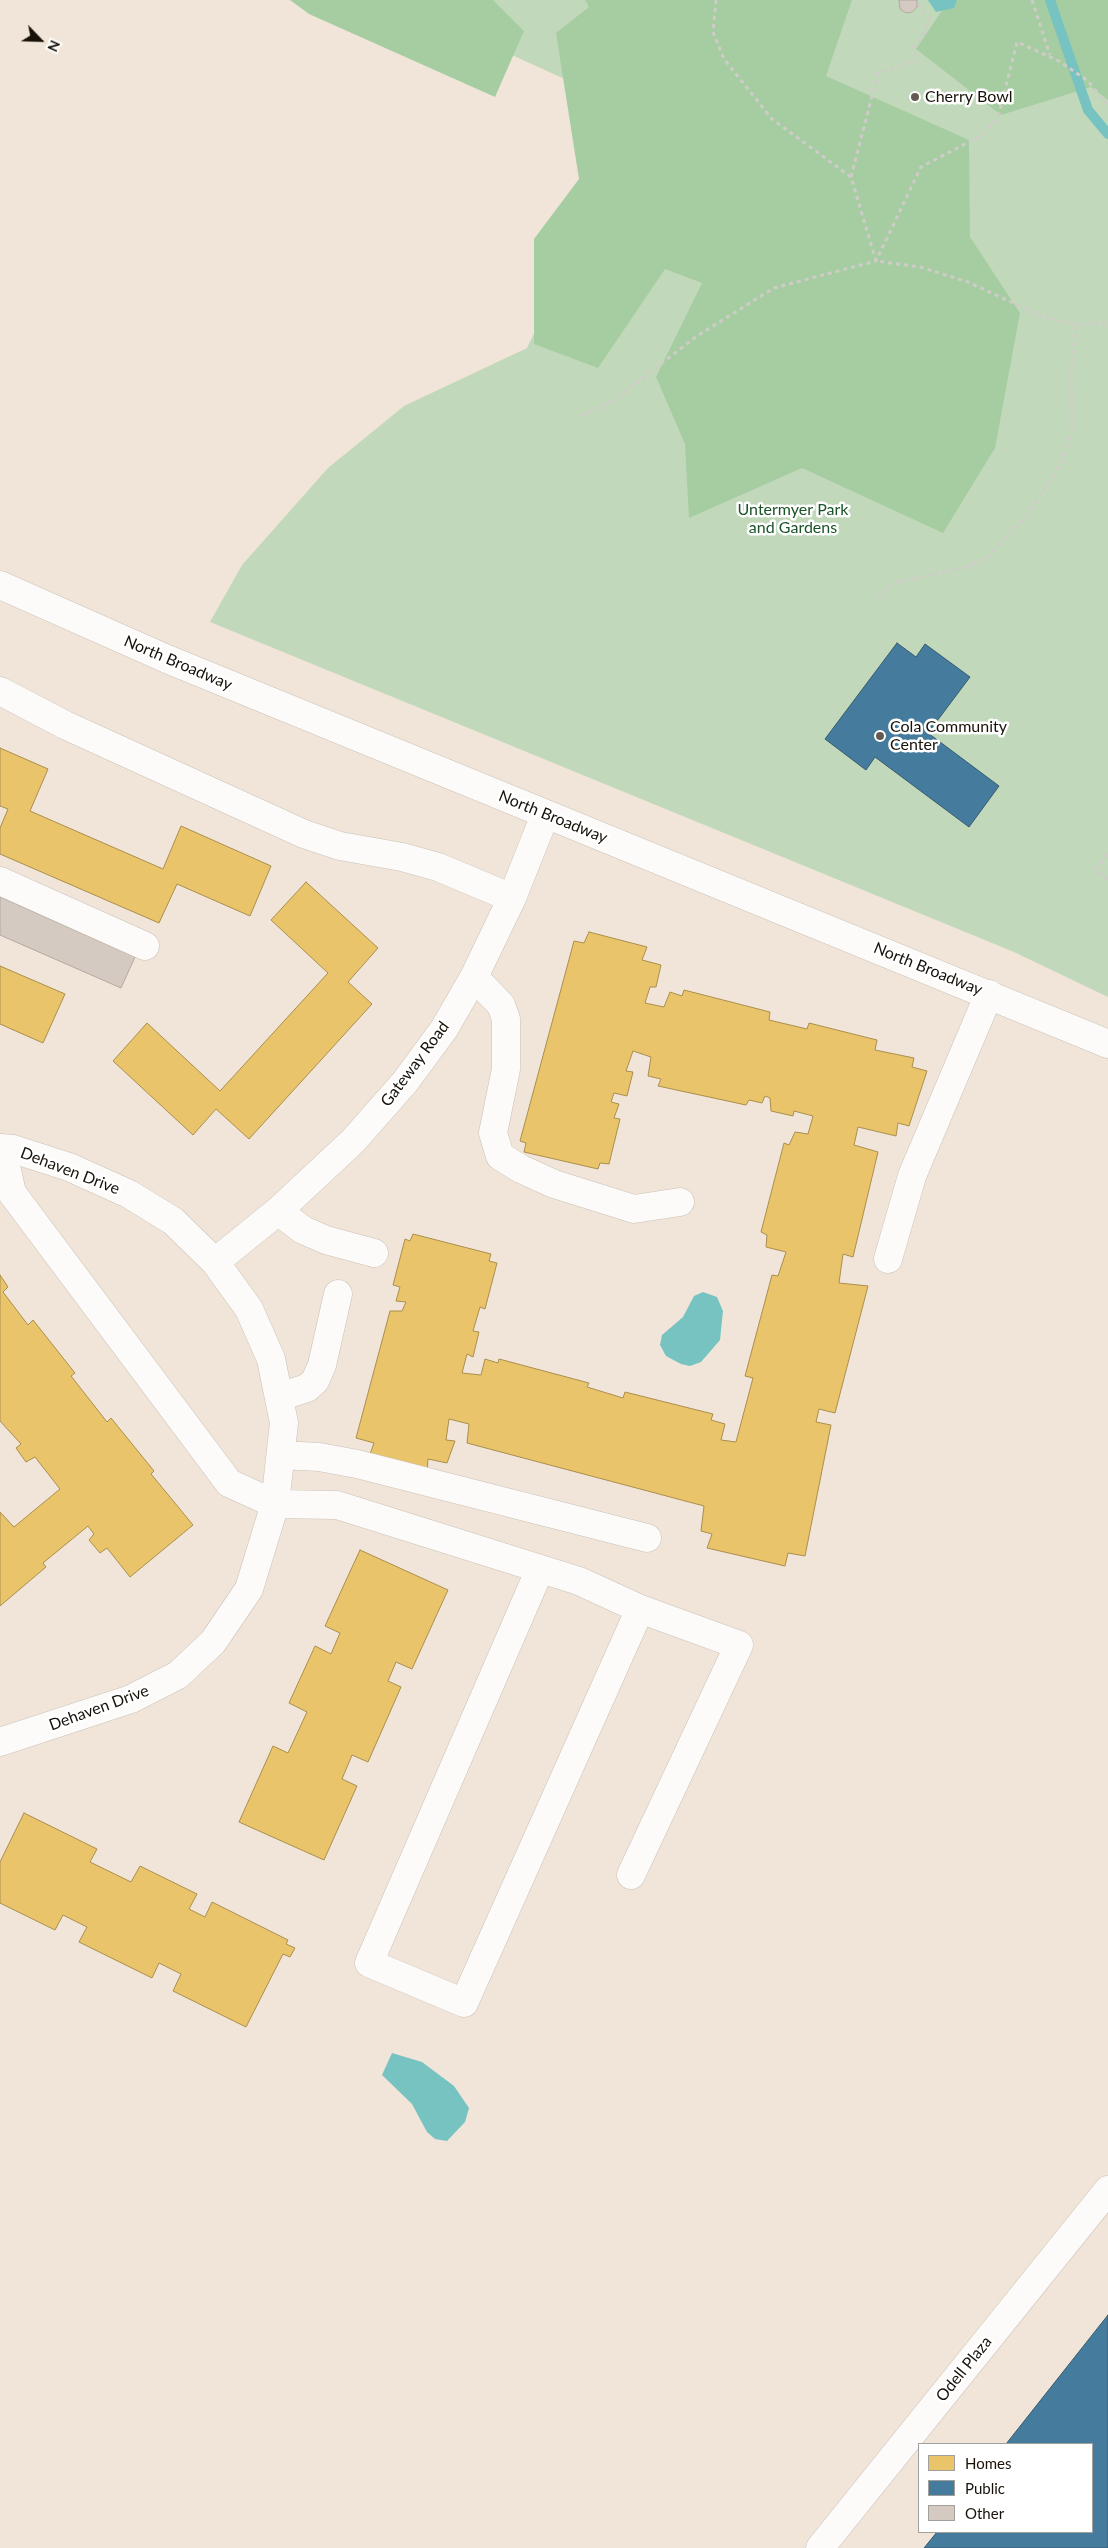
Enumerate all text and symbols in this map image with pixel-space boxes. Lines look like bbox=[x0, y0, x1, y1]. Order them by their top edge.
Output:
north arrow bbox=[15, 15, 65, 65]
text: N bbox=[44, 38, 64, 55]
place label: Cherry Bowl bbox=[925, 87, 1013, 107]
marker: Cherry Bowl bbox=[909, 91, 921, 103]
park label: Untermyer Park and Gardens bbox=[738, 500, 848, 538]
street label: North Broadway bbox=[121, 632, 235, 694]
place label: Cola Community Center bbox=[890, 717, 1007, 755]
marker: Cola Community Center bbox=[874, 730, 886, 742]
street label: North Broadway bbox=[496, 786, 610, 848]
street label: North Broadway bbox=[871, 938, 985, 1000]
street label: Gateway Road bbox=[377, 1018, 453, 1110]
street label: Dehaven Drive bbox=[18, 1143, 122, 1199]
street label: Dehaven Drive bbox=[46, 1681, 152, 1735]
street label: Odell Plaza bbox=[932, 2333, 996, 2405]
legend bbox=[918, 2443, 1093, 2533]
text: Homes bbox=[965, 2454, 1011, 2472]
text: Public bbox=[965, 2479, 1005, 2497]
text: Other bbox=[965, 2504, 1004, 2522]

